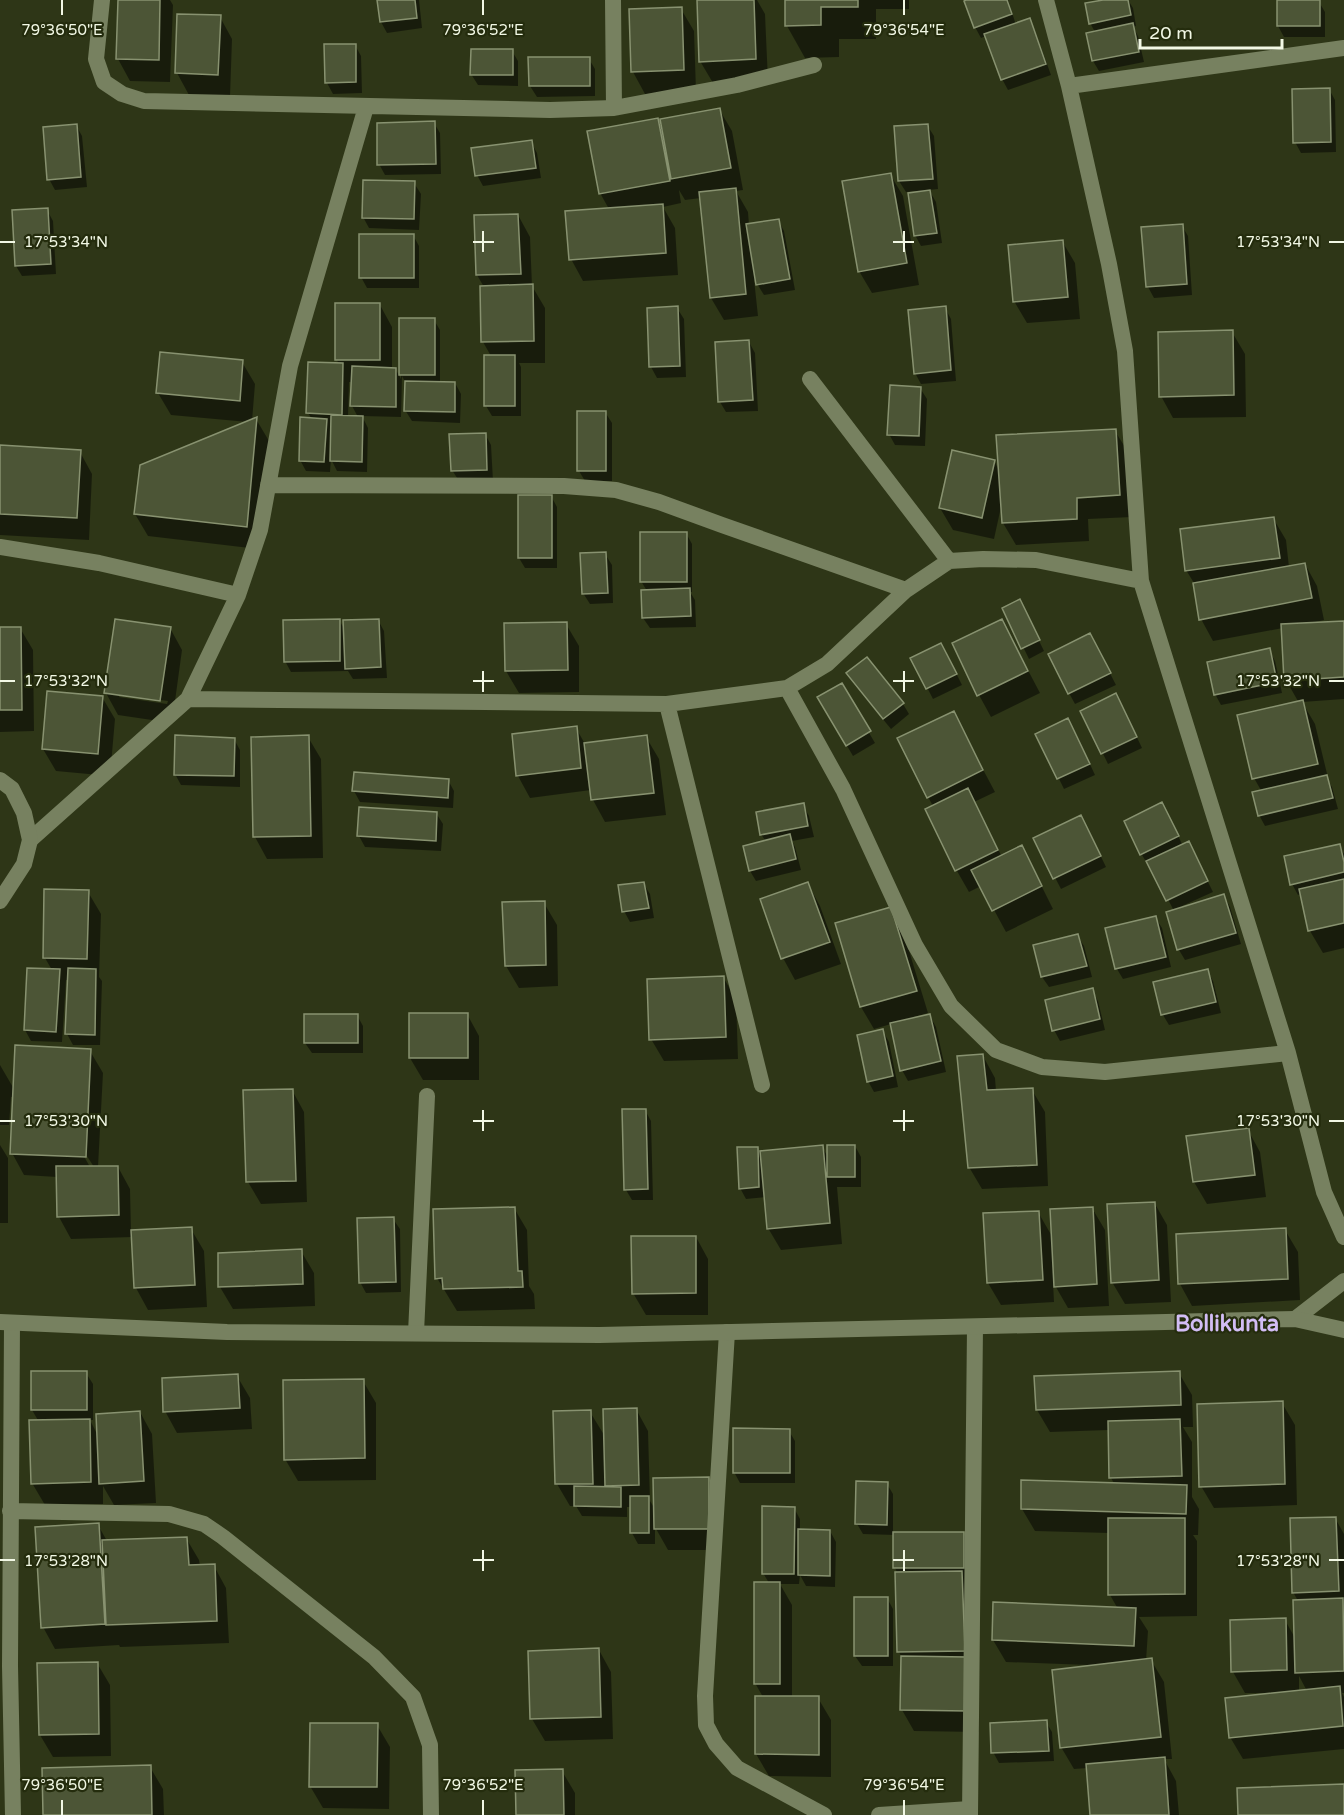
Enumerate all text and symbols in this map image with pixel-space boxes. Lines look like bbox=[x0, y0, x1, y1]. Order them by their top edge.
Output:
scale bar bbox=[1140, 12, 1282, 50]
text: 79°36'50"E bbox=[21, 21, 103, 39]
text: 79°36'52"E bbox=[442, 21, 524, 39]
text: 79°36'54"E bbox=[863, 21, 945, 39]
text: 20 m bbox=[1149, 22, 1193, 44]
text: 17°53'34"N bbox=[24, 233, 108, 251]
text: 17°53'34"N bbox=[1236, 233, 1320, 251]
text: 17°53'32"N bbox=[24, 672, 108, 690]
text: 17°53'32"N bbox=[1236, 672, 1320, 690]
text: 17°53'30"N bbox=[24, 1112, 108, 1130]
text: 17°53'30"N bbox=[1236, 1112, 1320, 1130]
district label: Bollikunta bbox=[1175, 1311, 1279, 1337]
text: 17°53'28"N bbox=[24, 1552, 108, 1570]
text: 17°53'28"N bbox=[1236, 1552, 1320, 1570]
text: 79°36'50"E bbox=[21, 1776, 103, 1794]
text: 79°36'52"E bbox=[442, 1776, 524, 1794]
text: 79°36'54"E bbox=[863, 1776, 945, 1794]

